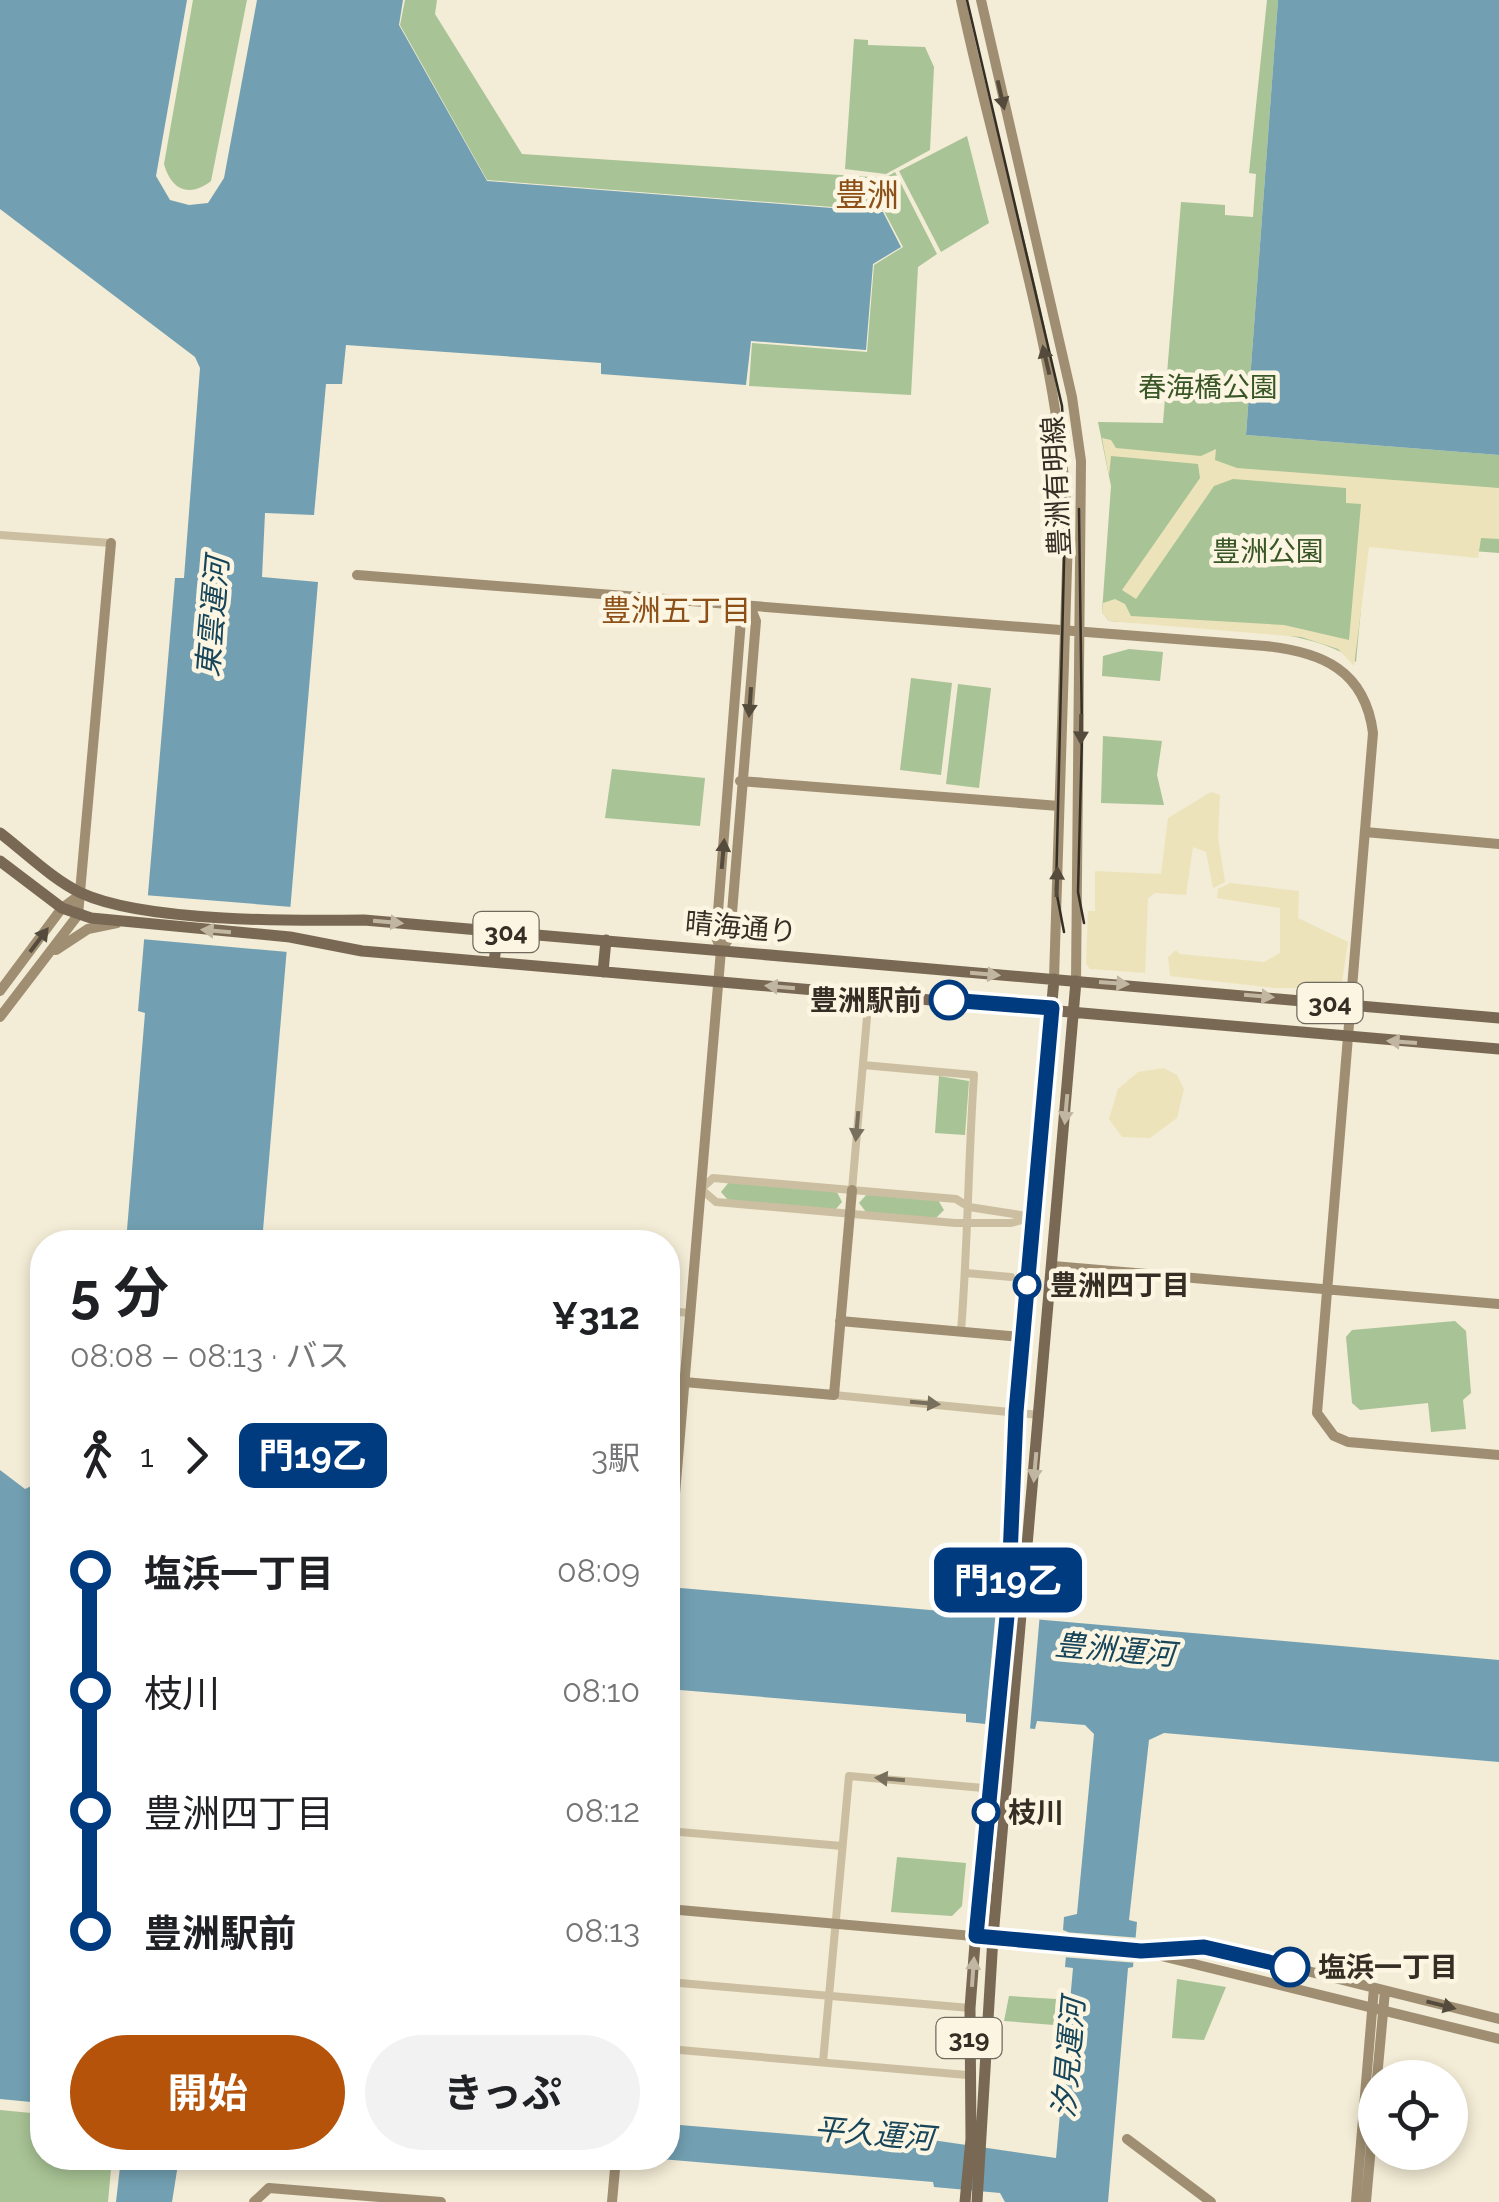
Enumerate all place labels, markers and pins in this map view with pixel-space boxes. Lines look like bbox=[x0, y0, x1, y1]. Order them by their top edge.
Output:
marker: 豊洲駅前 bbox=[930, 981, 968, 1019]
place label: 豊洲駅前 bbox=[810, 984, 922, 1017]
place label: 豊洲四丁目 bbox=[1050, 1269, 1190, 1302]
marker: 豊洲四丁目 bbox=[1014, 1272, 1040, 1298]
place label: 枝川 bbox=[1008, 1796, 1064, 1829]
marker: 枝川 bbox=[973, 1799, 999, 1825]
marker: 塩浜一丁目 bbox=[1271, 1948, 1309, 1986]
place label: 塩浜一丁目 bbox=[1318, 1951, 1458, 1984]

